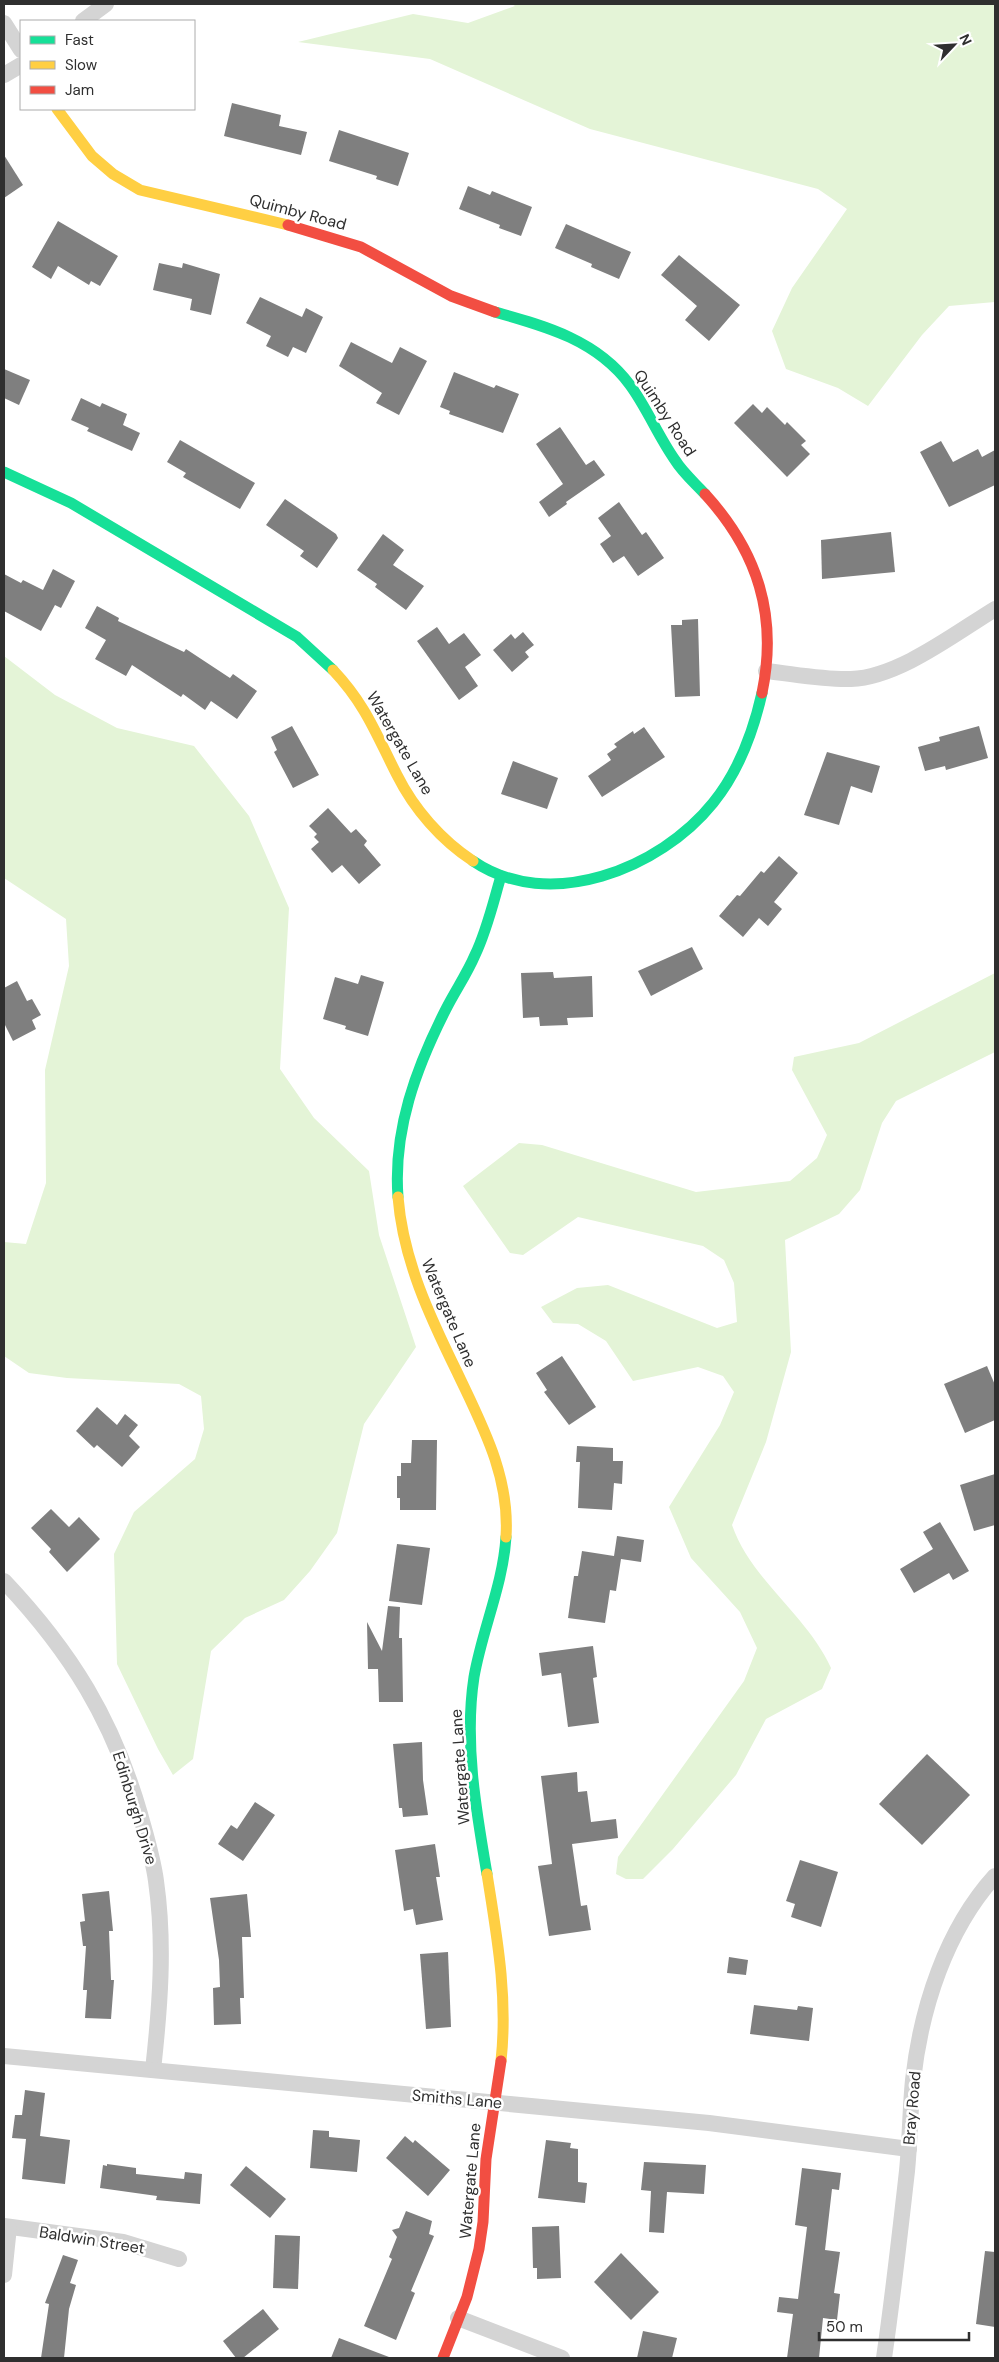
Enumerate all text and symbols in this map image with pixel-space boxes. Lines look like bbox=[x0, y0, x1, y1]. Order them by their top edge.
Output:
legend bbox=[20, 20, 195, 110]
north arrow bbox=[929, 20, 979, 70]
text: Fast bbox=[65, 30, 94, 50]
text: N bbox=[955, 31, 976, 48]
text: Slow bbox=[65, 55, 98, 75]
text: Jam bbox=[65, 80, 94, 100]
street label: Quimby Road bbox=[247, 189, 349, 235]
street label: Quimby Road bbox=[629, 366, 701, 460]
street label: Watergate Lane bbox=[362, 687, 438, 799]
street label: Watergate Lane bbox=[417, 1255, 481, 1371]
street label: Watergate Lane bbox=[445, 1708, 475, 1826]
street label: Edinburgh Drive bbox=[108, 1749, 162, 1867]
street label: Bray Road bbox=[898, 2070, 926, 2146]
street label: Smiths Lane bbox=[411, 2085, 503, 2113]
street label: Watergate Lane bbox=[454, 2122, 486, 2240]
street label: Baldwin Street bbox=[38, 2221, 146, 2259]
scale bar bbox=[819, 2310, 969, 2342]
text: 50 m bbox=[826, 2317, 863, 2337]

